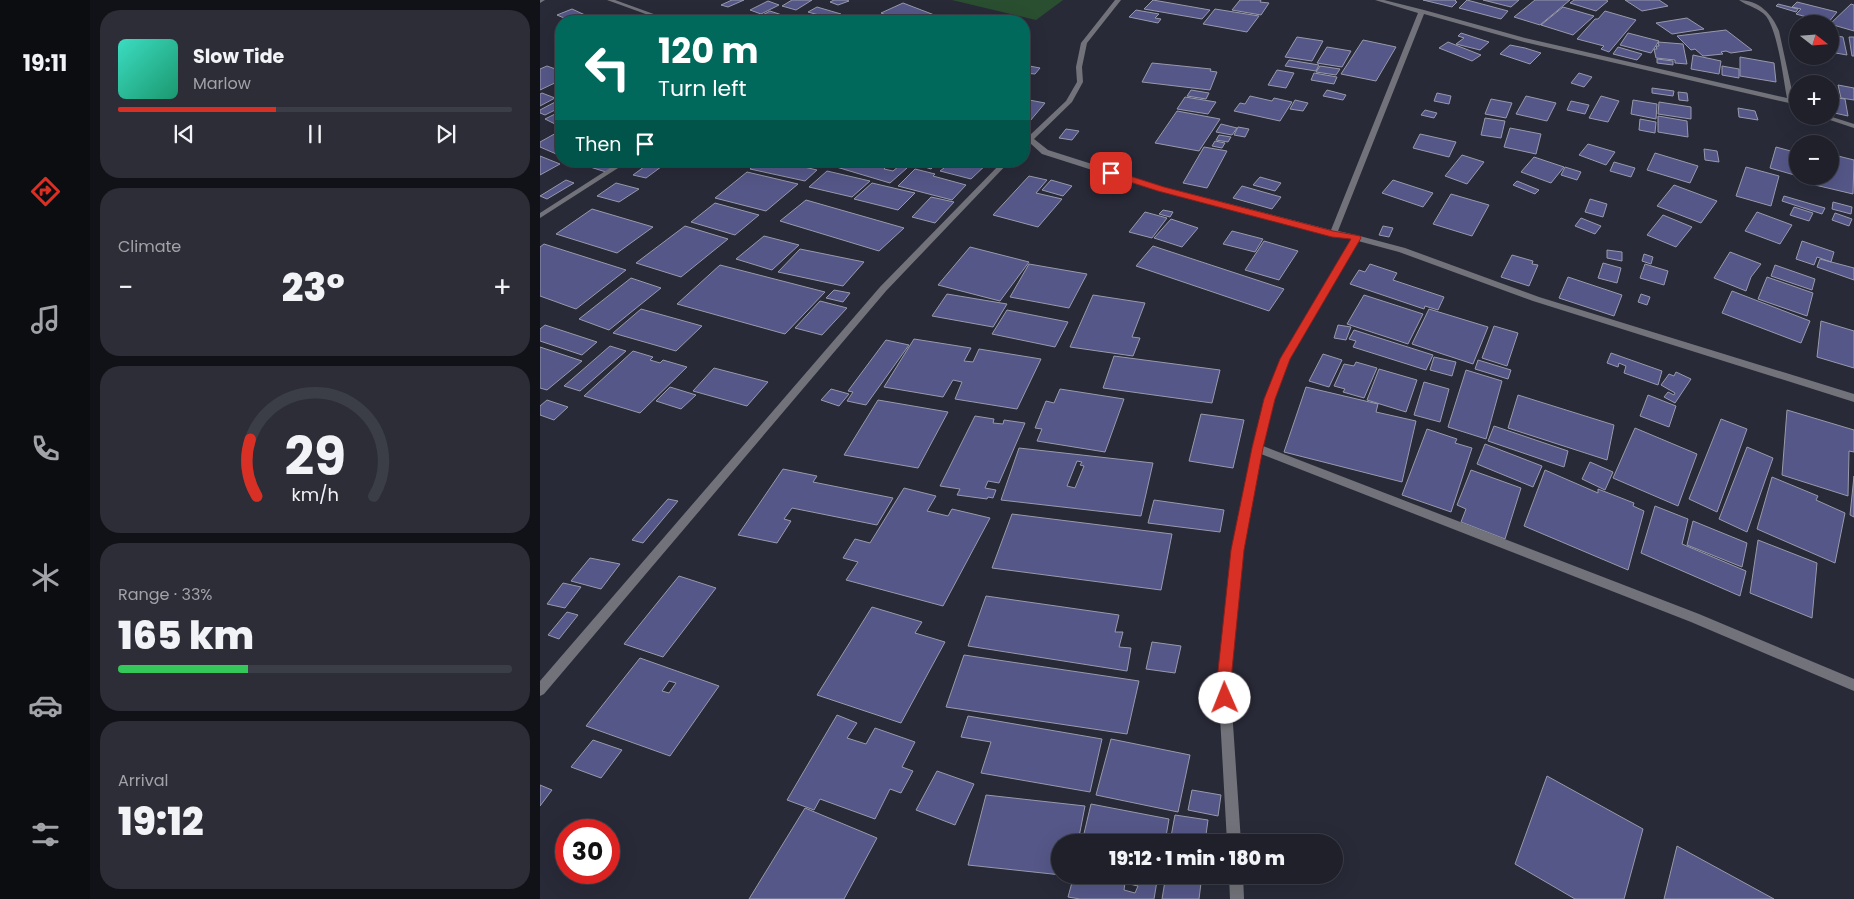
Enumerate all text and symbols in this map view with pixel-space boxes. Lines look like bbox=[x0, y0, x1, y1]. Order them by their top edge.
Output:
north arrow bbox=[1789, 15, 1839, 65]
map controls bbox=[1789, 15, 1839, 185]
text: 120 m bbox=[658, 26, 758, 75]
icon: left bbox=[575, 35, 640, 100]
text: Slow Tide bbox=[193, 43, 284, 70]
text: 19:11 bbox=[23, 48, 67, 79]
text: Marlow bbox=[193, 72, 251, 95]
text: Turn left bbox=[658, 73, 746, 104]
button: + bbox=[1789, 75, 1839, 125]
icon: previous bbox=[170, 120, 198, 148]
icon: pause bbox=[301, 120, 329, 148]
icon: next bbox=[432, 120, 460, 148]
icon: arrive bbox=[631, 130, 659, 158]
text: Then bbox=[575, 131, 621, 158]
button: − bbox=[1789, 135, 1839, 185]
pin bbox=[1090, 152, 1132, 194]
icon: arrive bbox=[1097, 159, 1125, 187]
icon: directions bbox=[28, 174, 63, 209]
text: Climate bbox=[118, 235, 181, 258]
text: 23° bbox=[282, 261, 345, 314]
text: − bbox=[118, 268, 133, 307]
text: + bbox=[493, 268, 512, 307]
icon: music bbox=[28, 302, 63, 337]
text: 29 bbox=[284, 420, 346, 493]
icon: phone bbox=[28, 431, 63, 466]
text: km/h bbox=[291, 482, 339, 507]
icon: climate bbox=[28, 560, 63, 595]
text: Range · 33% bbox=[118, 583, 212, 606]
text: 165 km bbox=[118, 609, 254, 662]
position arrow bbox=[1198, 671, 1250, 723]
icon: car bbox=[28, 688, 63, 723]
text: Arrival bbox=[118, 769, 168, 792]
text: 19:12 bbox=[118, 795, 204, 848]
icon: filters bbox=[28, 817, 63, 852]
speed limit sign: 30 bbox=[555, 819, 620, 884]
text: 19:12 · 1 min · 180 m bbox=[1109, 845, 1285, 872]

